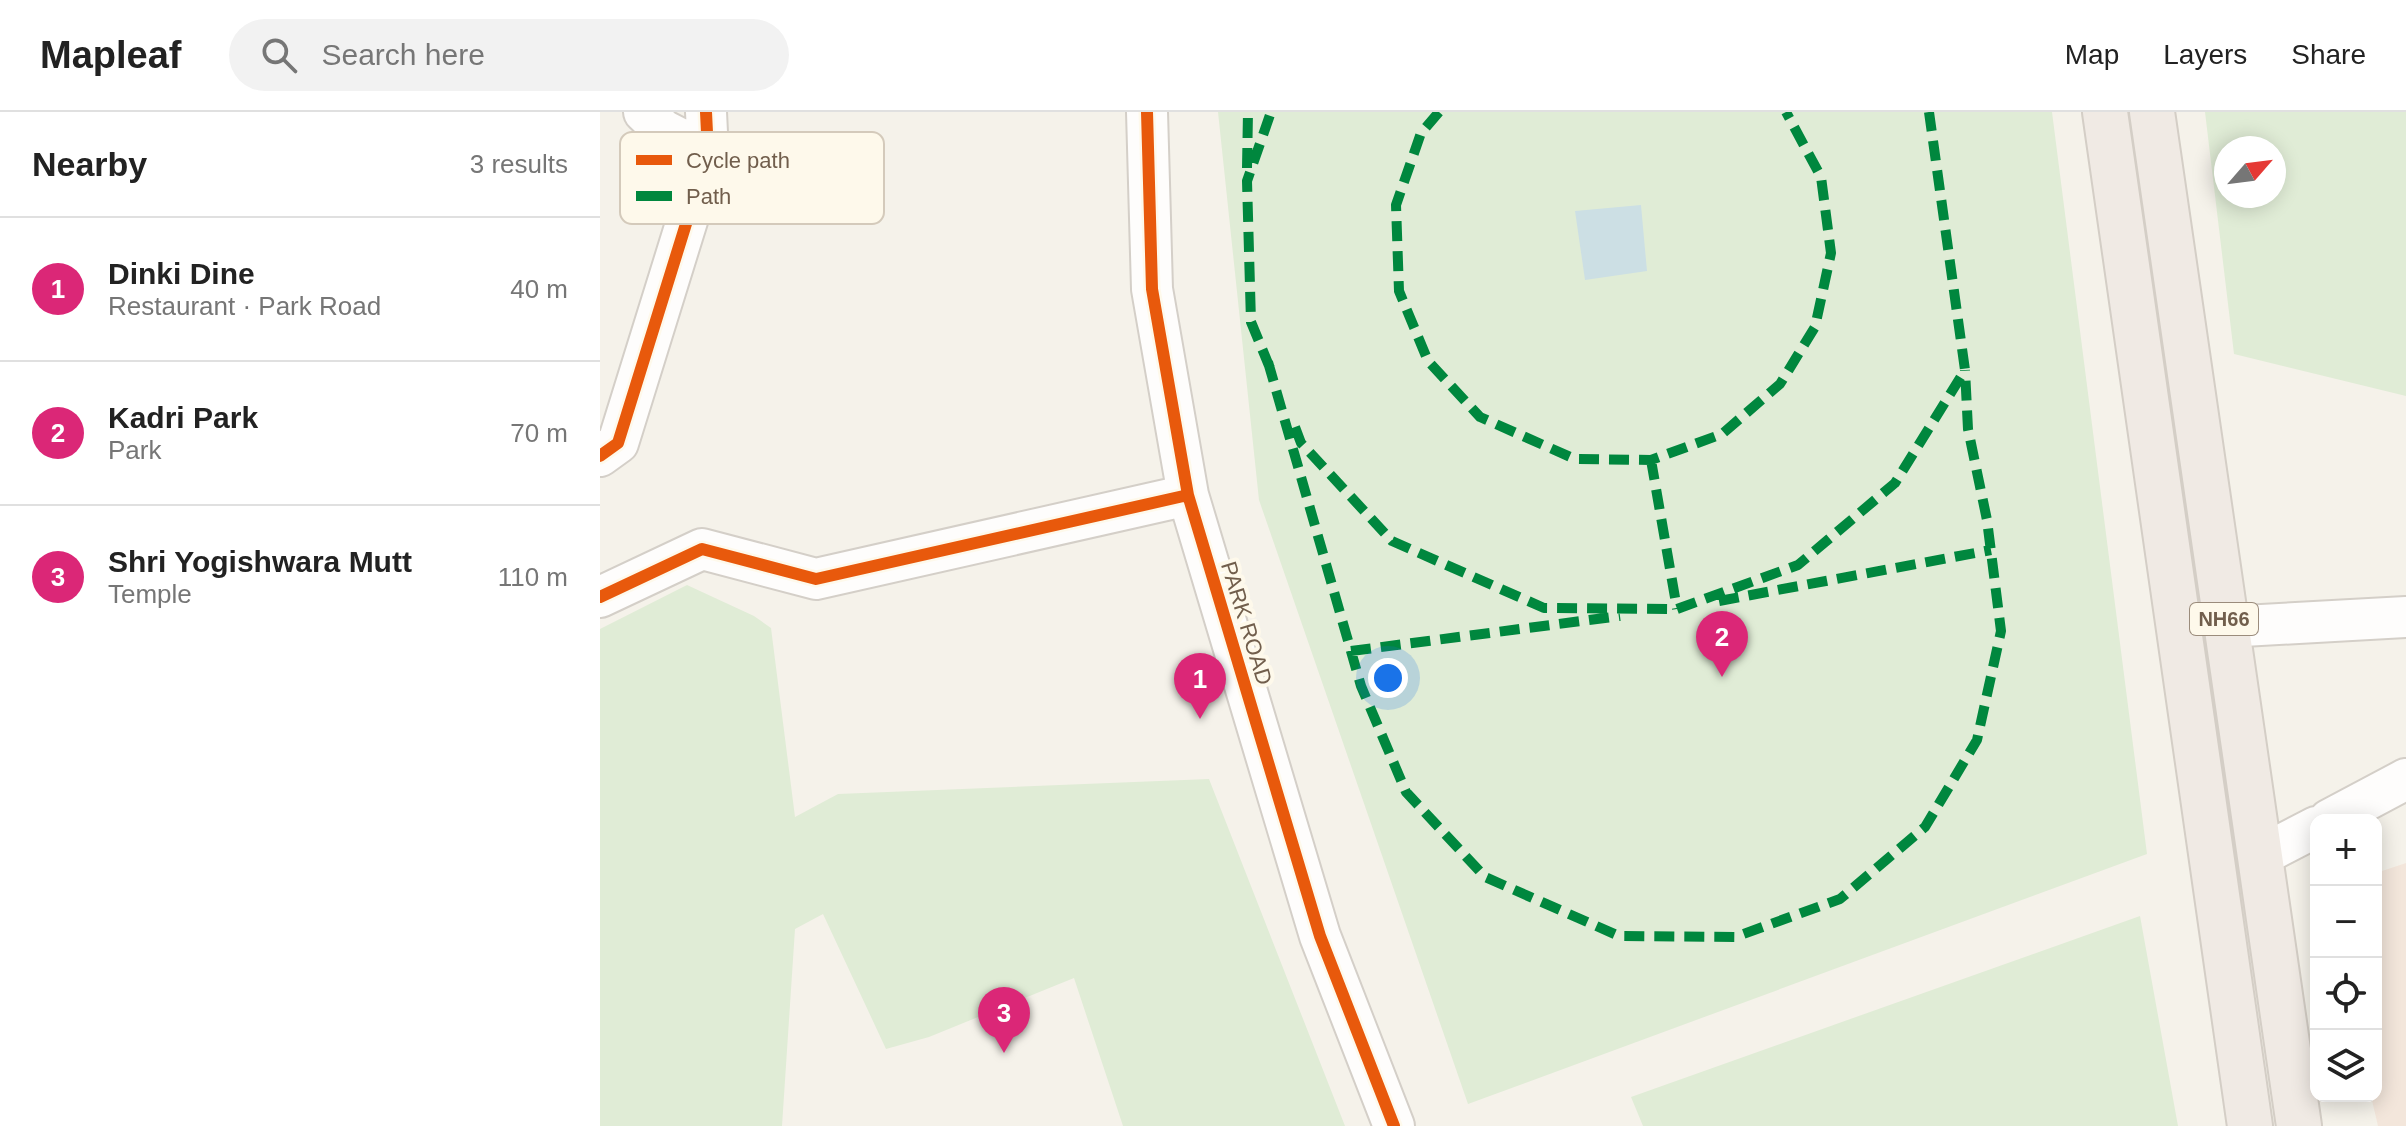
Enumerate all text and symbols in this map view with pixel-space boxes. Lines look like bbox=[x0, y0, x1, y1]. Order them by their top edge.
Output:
search box bbox=[229, 19, 789, 91]
icon: search bbox=[257, 33, 301, 77]
text: Mapleaf bbox=[40, 34, 181, 76]
text: Search here bbox=[321, 38, 485, 71]
text: Map bbox=[2065, 39, 2119, 70]
text: Layers bbox=[2163, 39, 2247, 70]
text: Share bbox=[2291, 39, 2366, 70]
legend bbox=[620, 132, 884, 224]
north arrow bbox=[2214, 136, 2286, 208]
text: Nearby bbox=[32, 145, 147, 183]
text: Cycle path bbox=[686, 148, 790, 173]
text: 3 results bbox=[470, 149, 568, 179]
text: Path bbox=[686, 184, 731, 209]
text: Dinki Dine bbox=[108, 257, 255, 290]
text: 1 bbox=[51, 274, 65, 304]
text: 40 m bbox=[510, 274, 568, 304]
text: Restaurant · Park Road bbox=[108, 291, 381, 321]
text: Kadri Park bbox=[108, 401, 258, 434]
text: 2 bbox=[51, 418, 65, 448]
text: 70 m bbox=[510, 418, 568, 448]
text: Park bbox=[108, 435, 161, 465]
text: Shri Yogishwara Mutt bbox=[108, 545, 412, 578]
street label: PARK ROAD bbox=[1216, 558, 1277, 688]
text: 3 bbox=[51, 562, 65, 592]
text: 110 m bbox=[498, 562, 568, 592]
text: Temple bbox=[108, 579, 192, 609]
road number: NH66 bbox=[2190, 603, 2258, 635]
pin: 2 bbox=[1696, 611, 1748, 677]
pin: 1 bbox=[1174, 653, 1226, 719]
your location bbox=[1368, 658, 1408, 698]
map controls bbox=[2310, 814, 2382, 1102]
button: + bbox=[2310, 814, 2382, 886]
button: − bbox=[2310, 886, 2382, 958]
button: locate bbox=[2310, 958, 2382, 1030]
pin: 3 bbox=[978, 987, 1030, 1053]
button: layers bbox=[2310, 1030, 2382, 1102]

